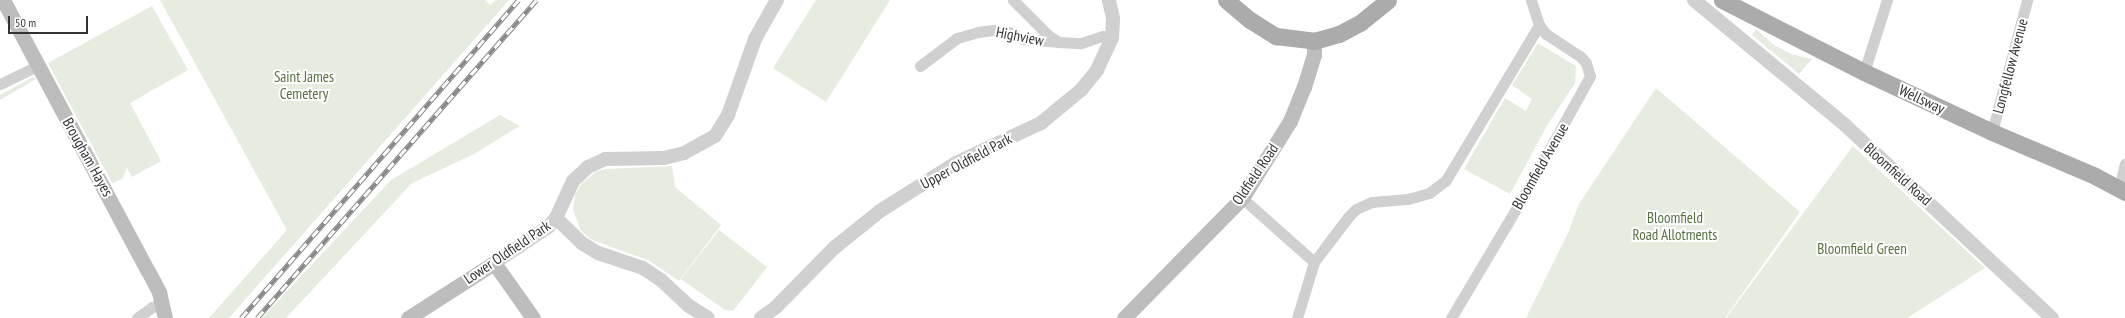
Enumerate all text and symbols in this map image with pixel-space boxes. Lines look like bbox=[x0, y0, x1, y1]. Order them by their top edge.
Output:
scale bar bbox=[10, 8, 90, 34]
text: 50 m bbox=[15, 15, 36, 30]
street label: Longfellow Avenue bbox=[1989, 16, 2031, 116]
street label: Highview bbox=[995, 23, 1045, 49]
park label: Saint James Cemetery bbox=[274, 67, 334, 102]
street label: Wellsway bbox=[1896, 81, 1948, 117]
street label: Brougham Hayes bbox=[59, 115, 117, 199]
street label: Bloomfield Avenue bbox=[1508, 119, 1572, 213]
street label: Upper Oldfield Park bbox=[917, 129, 1015, 193]
street label: Bloomfield Road bbox=[1860, 139, 1936, 209]
street label: Oldfield Road bbox=[1228, 140, 1282, 208]
park label: Bloomfield Road Allotments bbox=[1632, 208, 1718, 243]
street label: Lower Oldfield Park bbox=[460, 216, 554, 288]
park label: Bloomfield Green bbox=[1817, 240, 1907, 258]

